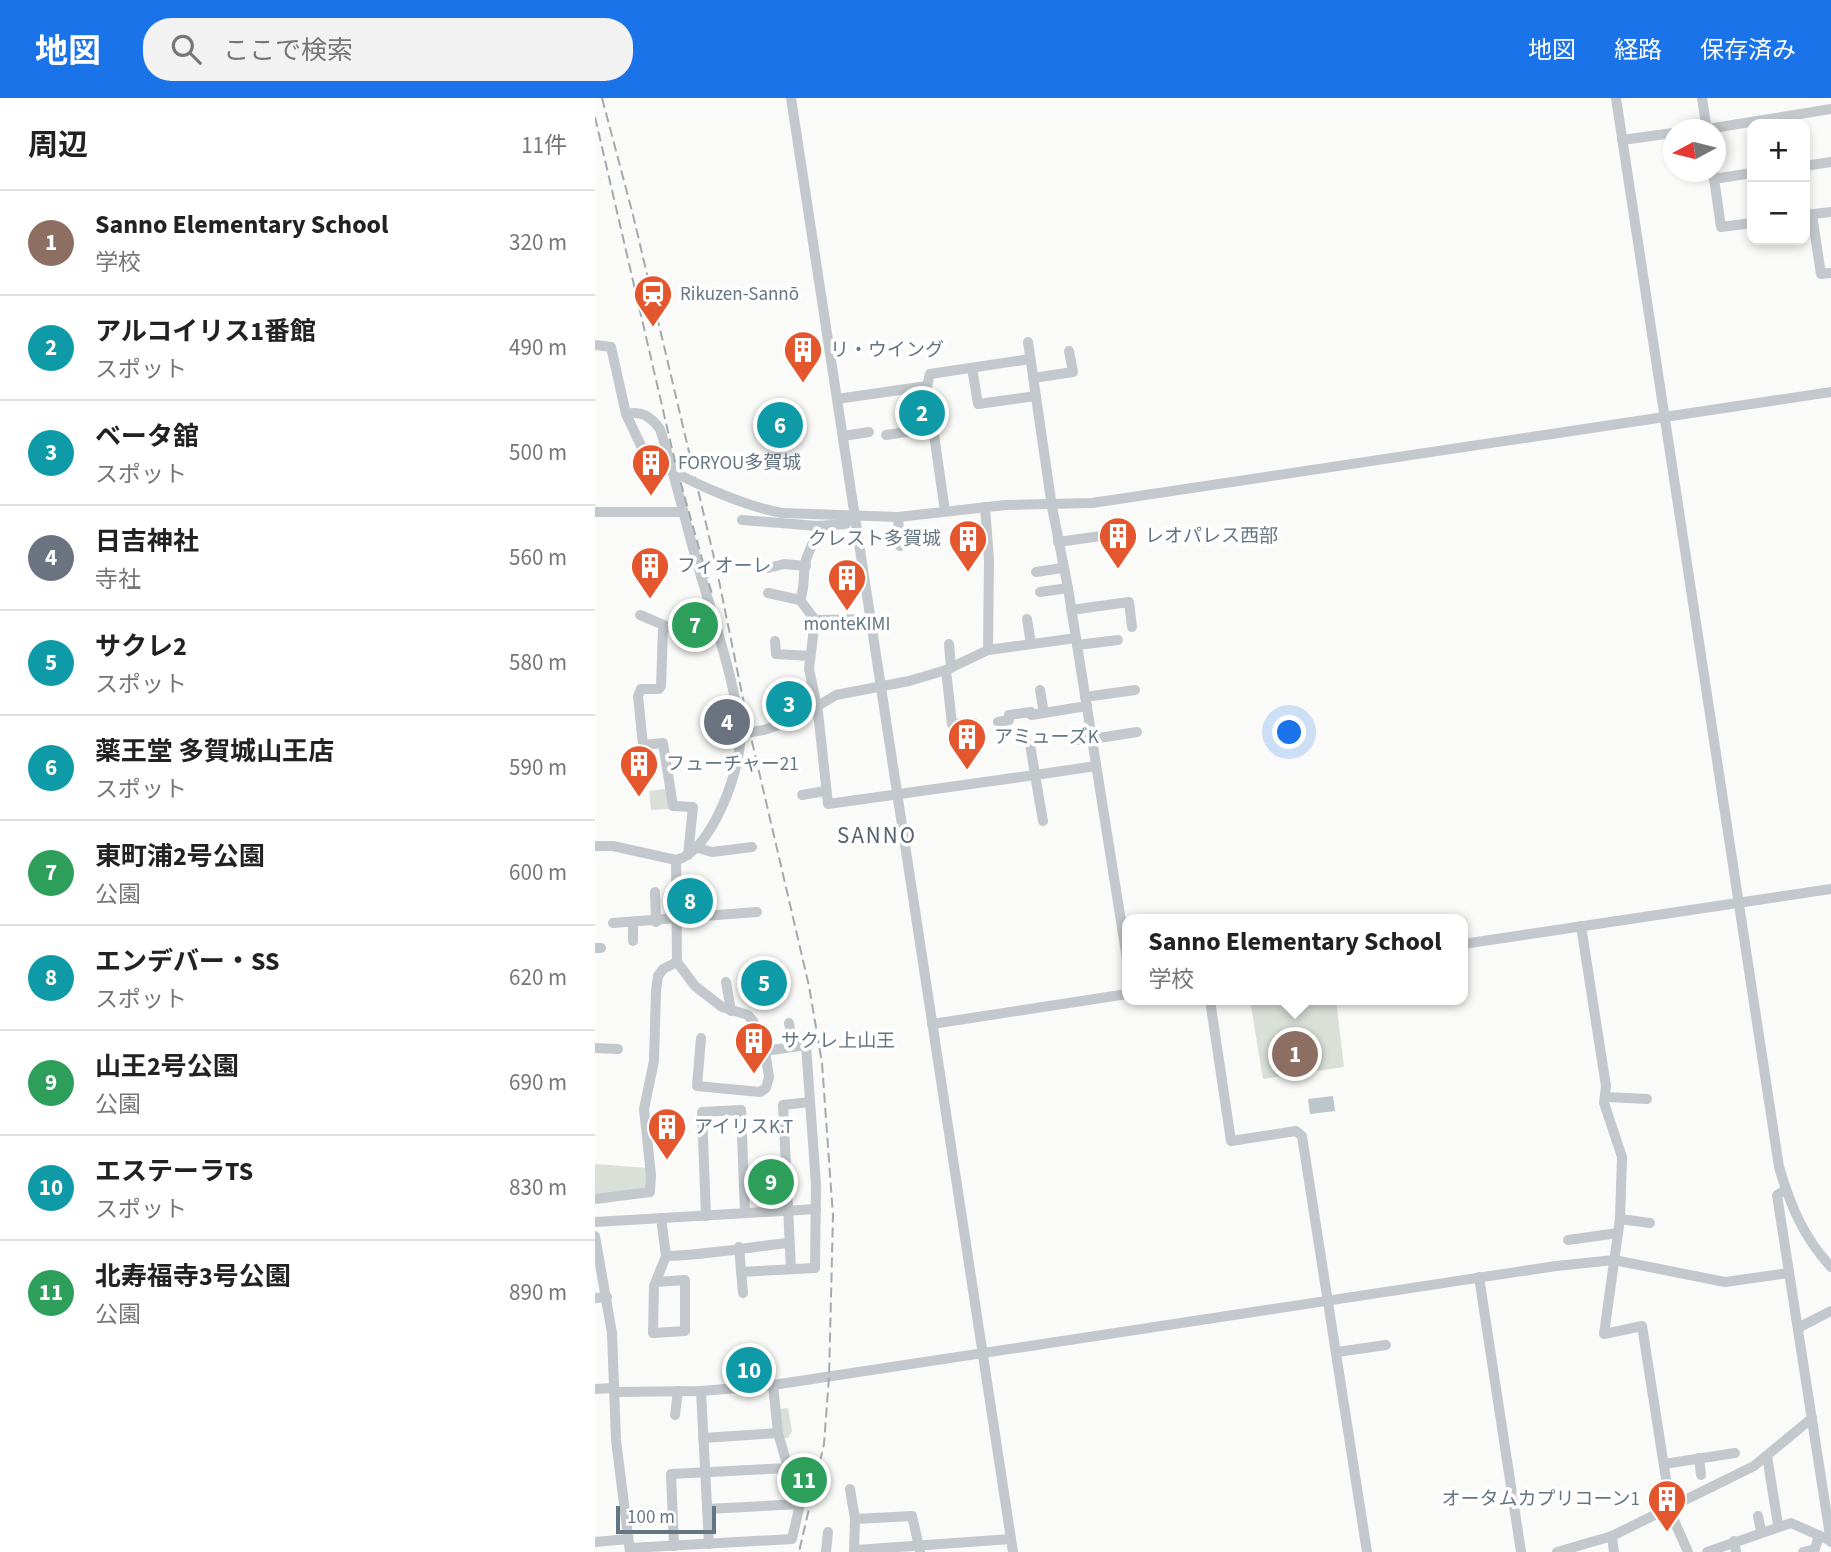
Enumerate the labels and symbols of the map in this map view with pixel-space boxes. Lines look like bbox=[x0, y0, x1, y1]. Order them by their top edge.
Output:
north arrow bbox=[1663, 119, 1726, 182]
station icon: Rikuzen-Sannō bbox=[632, 273, 674, 328]
place label: Rikuzen-Sannō bbox=[680, 281, 799, 308]
building icon: リ・ウイング bbox=[782, 329, 824, 384]
place label: リ・ウイング bbox=[830, 337, 944, 364]
pin: 2 bbox=[899, 387, 945, 439]
pin: 6 bbox=[757, 399, 803, 451]
building icon: FORYOU多賀城 bbox=[630, 442, 672, 497]
place label: FORYOU多賀城 bbox=[678, 450, 801, 477]
building icon: レオパレス西部 bbox=[1097, 515, 1139, 570]
building icon: クレスト多賀城 bbox=[947, 518, 989, 573]
place label: レオパレス西部 bbox=[1145, 523, 1278, 550]
place label: クレスト多賀城 bbox=[808, 526, 941, 553]
building icon: フィオーレ bbox=[629, 545, 671, 600]
place label: フィオーレ bbox=[677, 553, 772, 580]
building icon: monteKIMI bbox=[826, 557, 868, 612]
pin: 7 bbox=[672, 599, 718, 651]
place label: monteKIMI bbox=[804, 611, 890, 638]
pin: 3 bbox=[766, 678, 812, 730]
pin: 4 bbox=[704, 696, 750, 748]
your location bbox=[1272, 715, 1306, 749]
building icon: アミューズK bbox=[946, 716, 988, 771]
place label: アミューズK bbox=[994, 724, 1099, 751]
building icon: フューチャー21 bbox=[618, 743, 660, 798]
place label: フューチャー21 bbox=[666, 751, 799, 778]
district label: SANNO bbox=[837, 819, 917, 852]
pin: 8 bbox=[667, 875, 713, 927]
pin: 5 bbox=[741, 957, 787, 1009]
building icon: サクレ上山王 bbox=[733, 1020, 775, 1075]
place label: サクレ上山王 bbox=[781, 1028, 895, 1055]
pin: 1 bbox=[1272, 1028, 1318, 1080]
building icon: アイリスK.T bbox=[646, 1106, 688, 1161]
place label: アイリスK.T bbox=[694, 1114, 793, 1141]
pin: 9 bbox=[748, 1156, 794, 1208]
pin: 10 bbox=[726, 1344, 772, 1396]
pin: 11 bbox=[781, 1454, 827, 1506]
building icon: オータムカプリコーン1 bbox=[1646, 1478, 1688, 1533]
place label: オータムカプリコーン1 bbox=[1442, 1486, 1640, 1513]
scale bar bbox=[616, 1503, 716, 1535]

